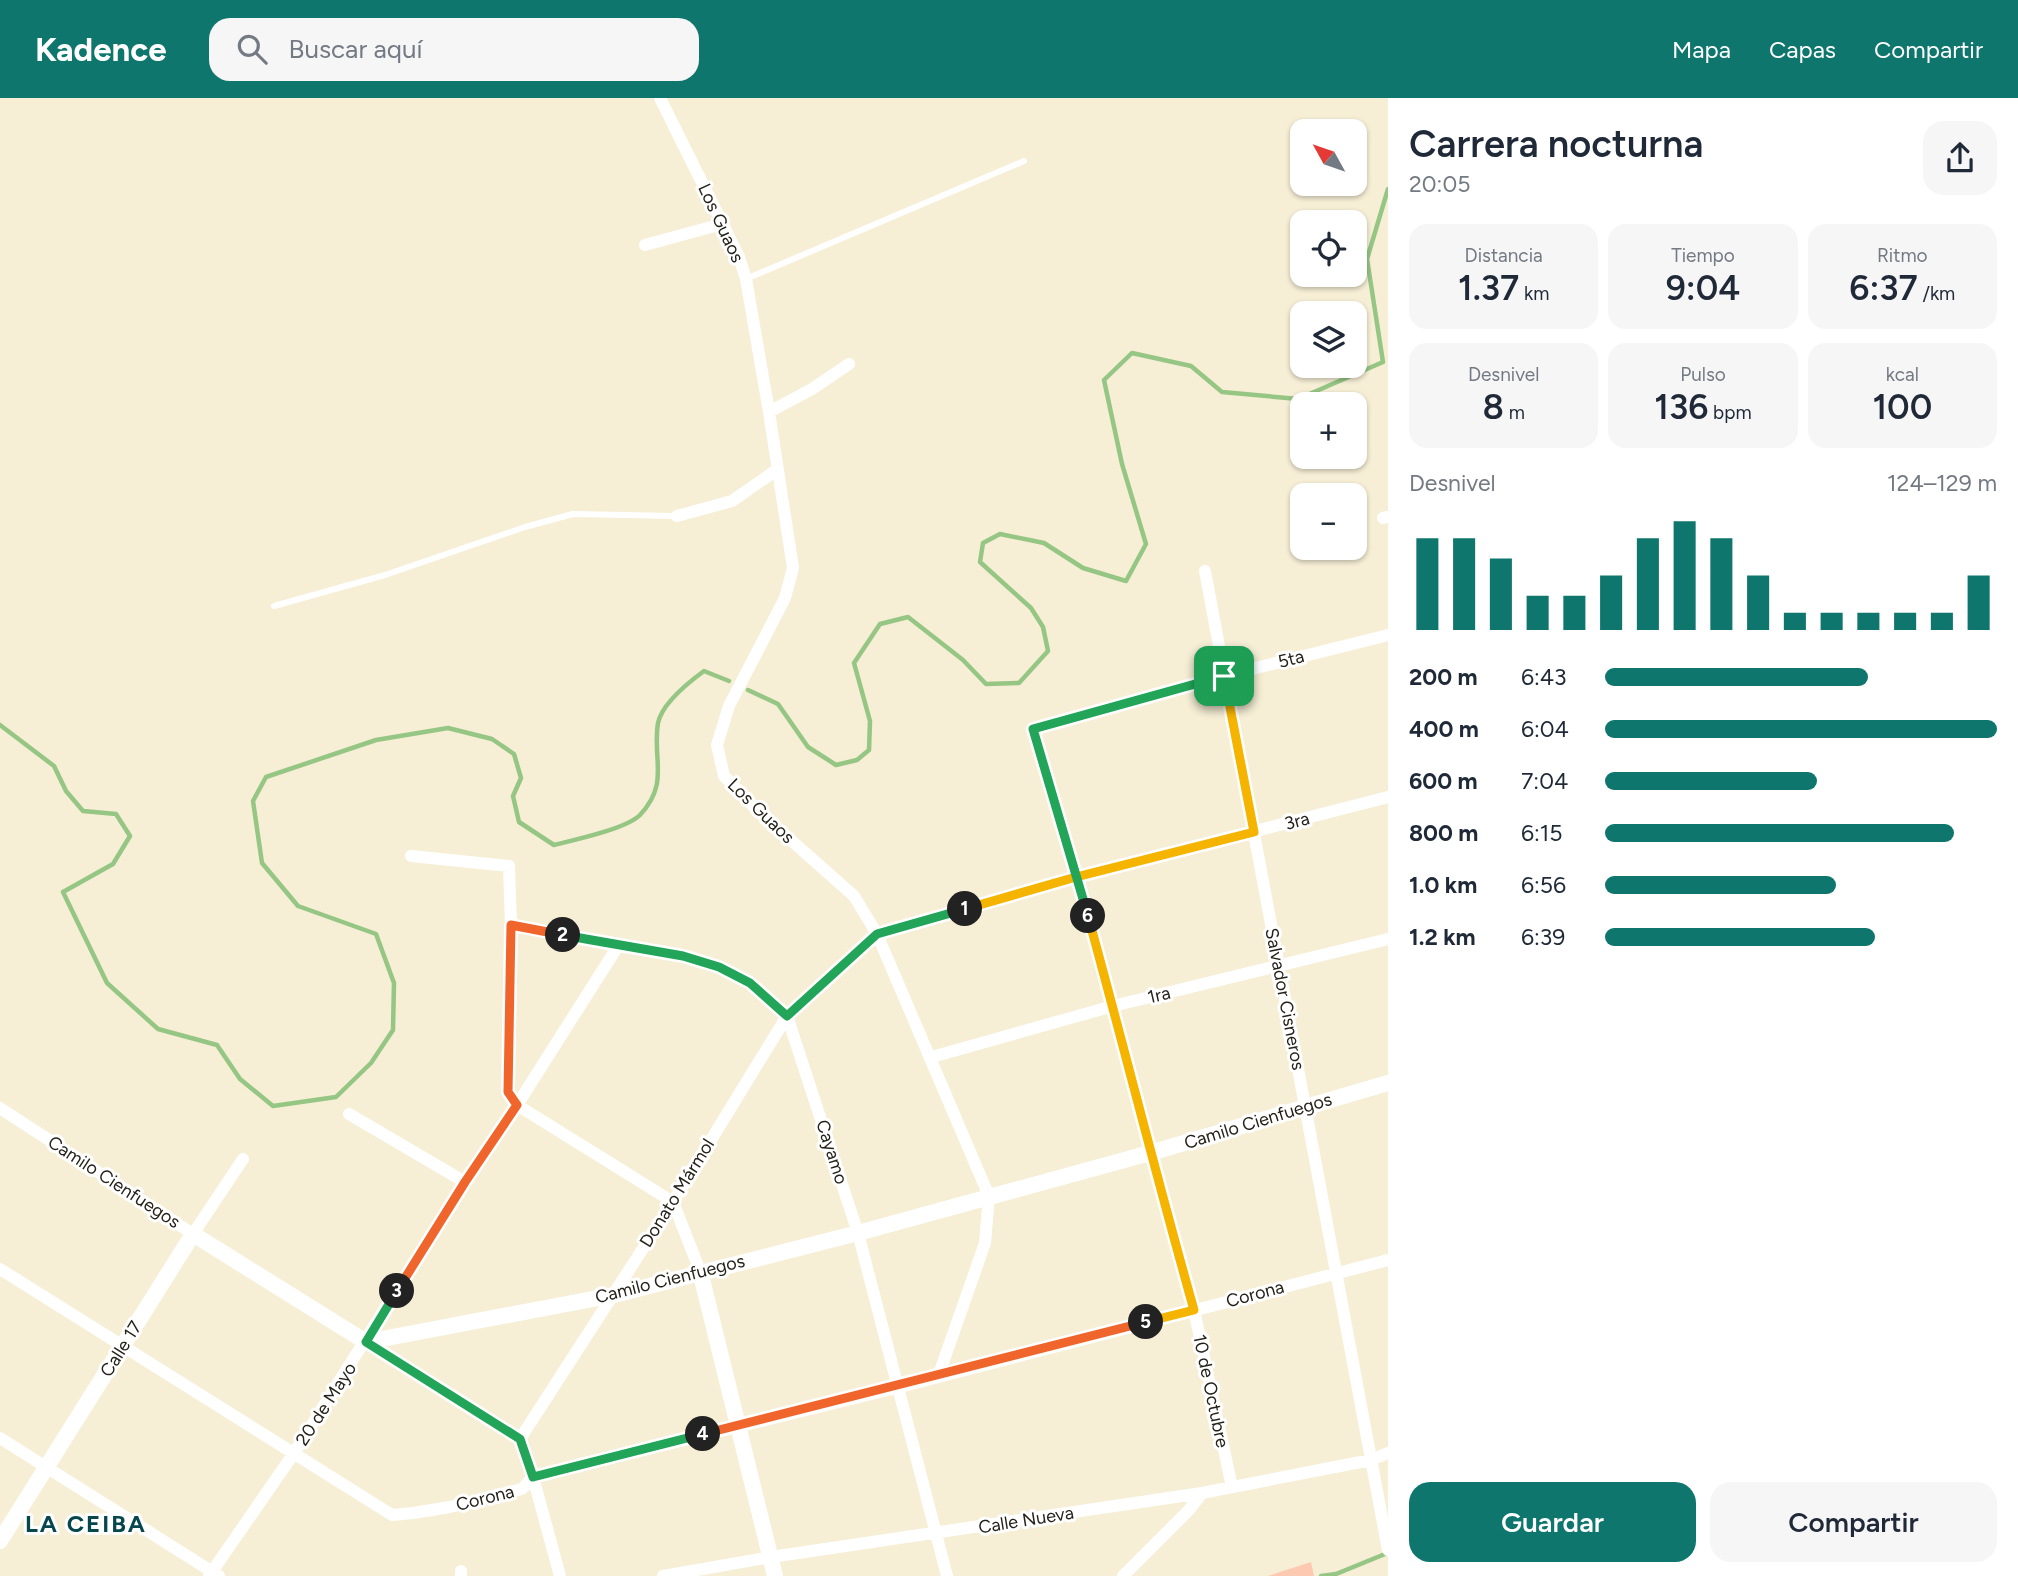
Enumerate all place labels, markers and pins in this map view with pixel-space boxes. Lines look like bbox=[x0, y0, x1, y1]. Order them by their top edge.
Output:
pin bbox=[1194, 646, 1254, 706]
pin: 1 bbox=[948, 892, 982, 926]
pin: 6 bbox=[1070, 898, 1106, 934]
pin: 2 bbox=[546, 918, 580, 952]
pin: 3 bbox=[380, 1274, 414, 1308]
pin: 5 bbox=[1128, 1304, 1164, 1340]
pin: 4 bbox=[686, 1416, 720, 1452]

